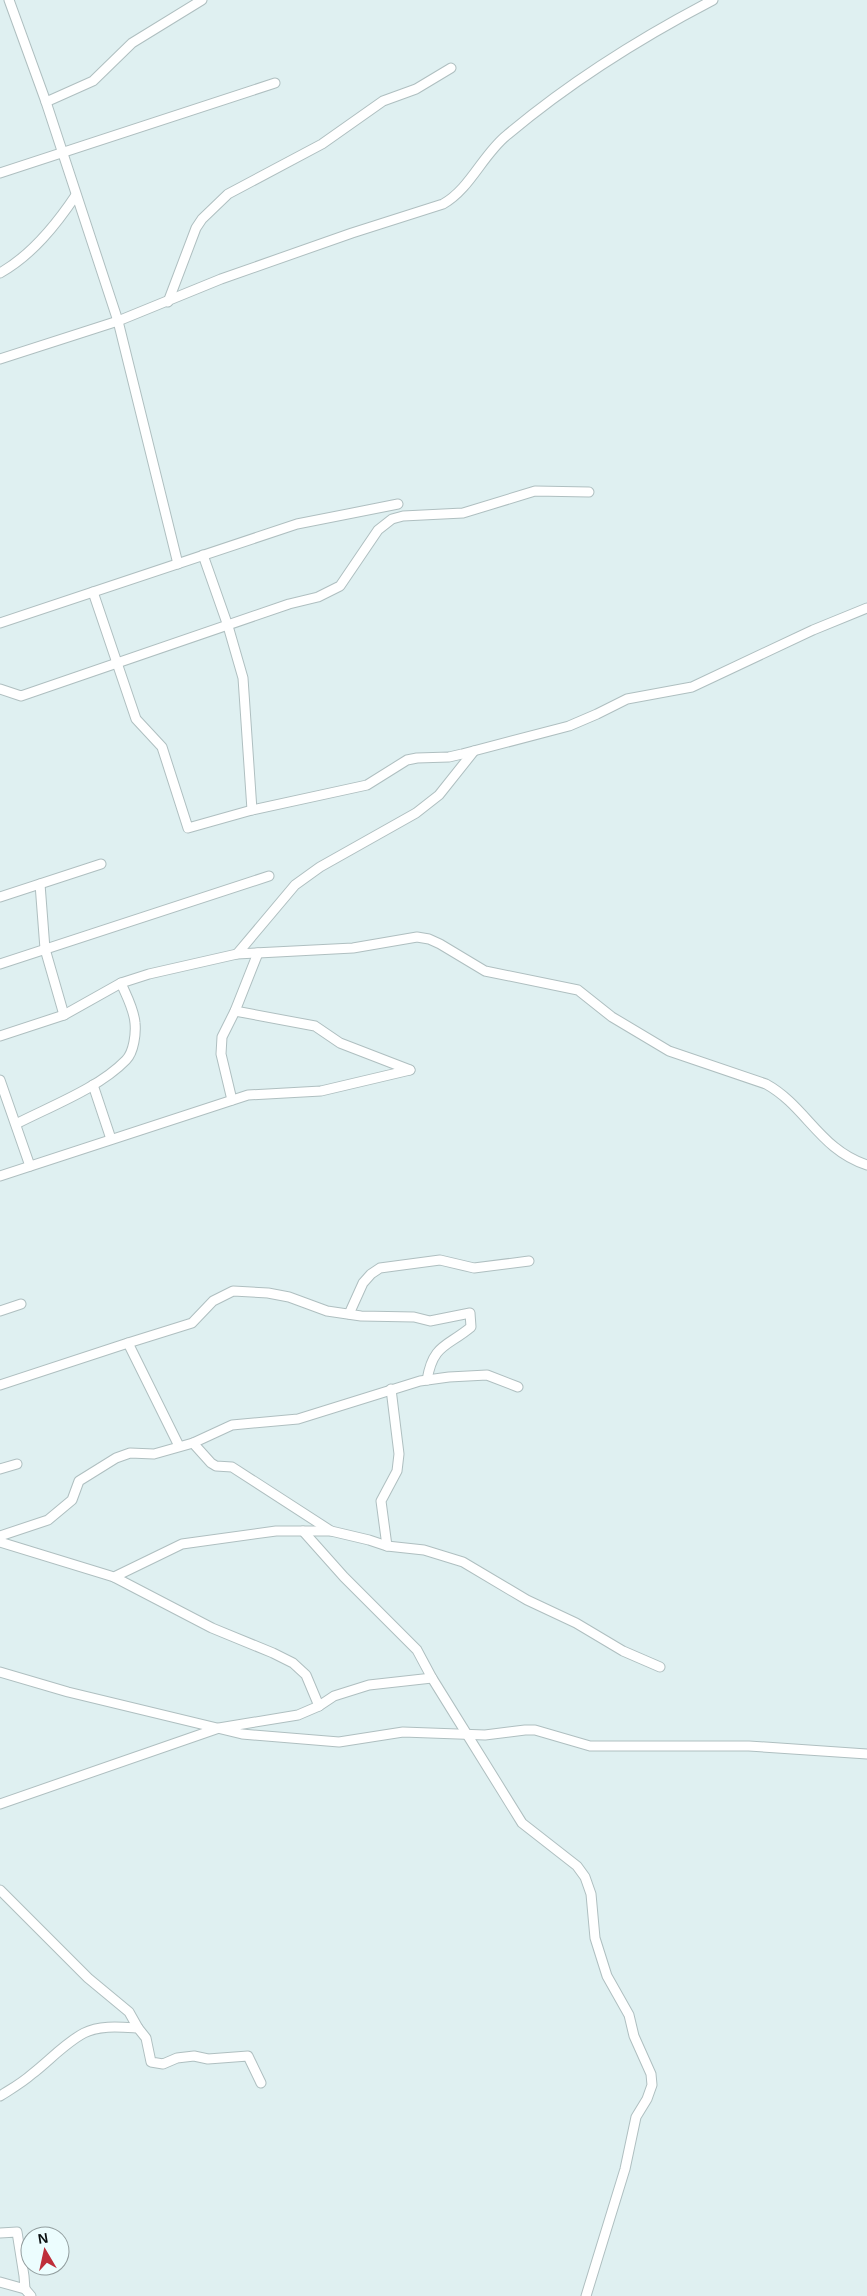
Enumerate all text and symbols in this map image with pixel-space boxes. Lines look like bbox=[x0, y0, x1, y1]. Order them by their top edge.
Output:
north arrow bbox=[20, 2226, 70, 2276]
text: N bbox=[37, 2229, 49, 2247]

